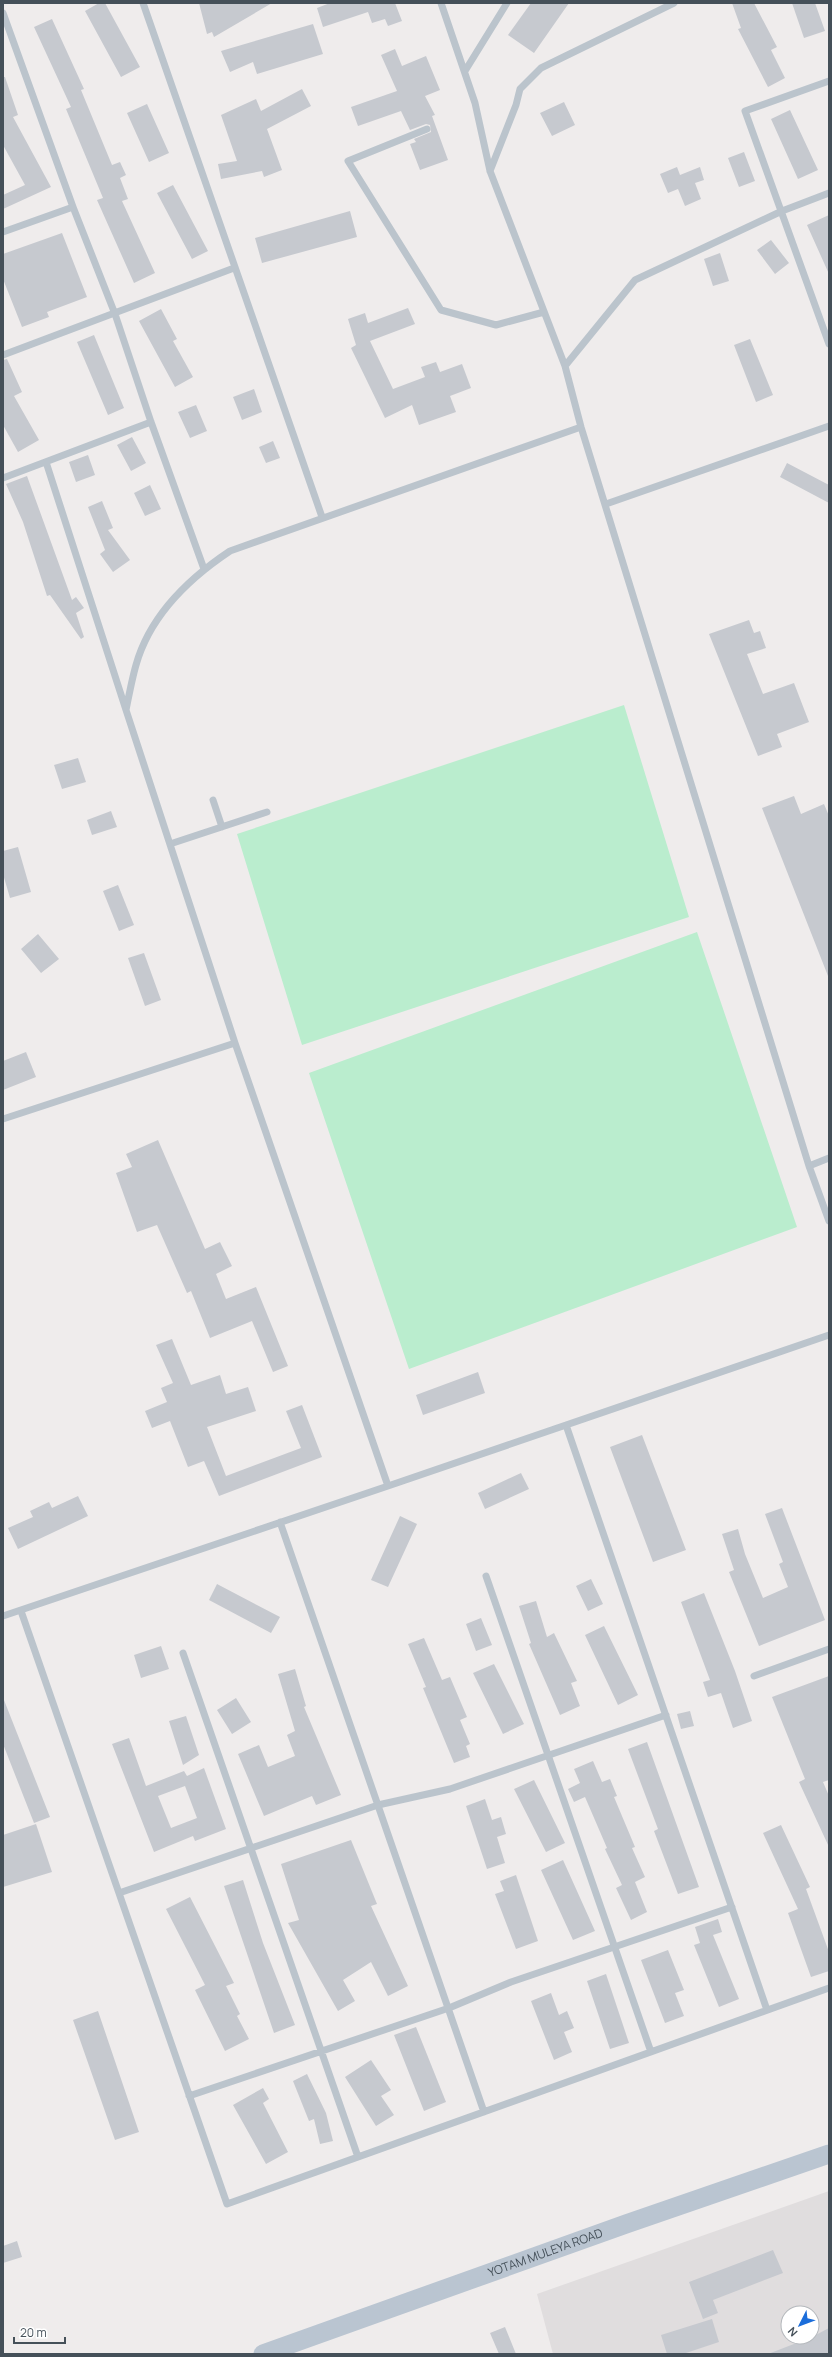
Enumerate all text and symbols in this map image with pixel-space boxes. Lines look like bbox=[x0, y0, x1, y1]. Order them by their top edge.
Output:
street label: YOTAM MULEYA ROAD bbox=[486, 2224, 605, 2281]
north arrow bbox=[780, 2305, 820, 2345]
scale bar bbox=[14, 2319, 65, 2345]
text: 20 m bbox=[20, 2324, 47, 2341]
text: N bbox=[784, 2324, 800, 2340]

